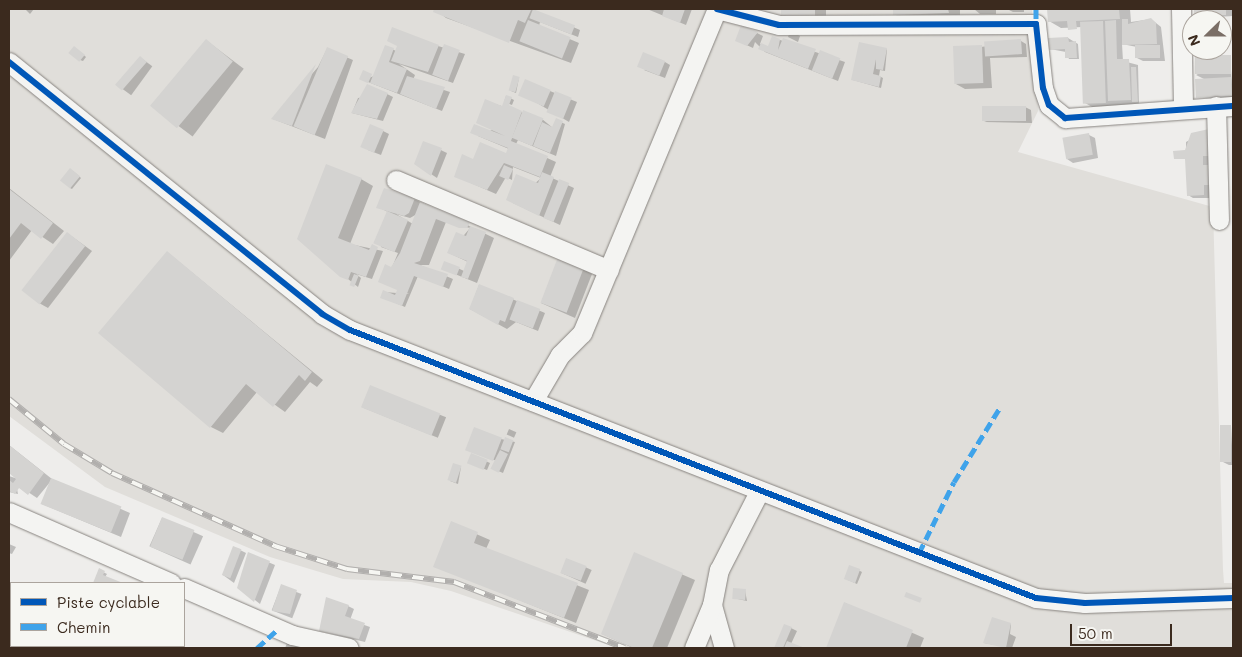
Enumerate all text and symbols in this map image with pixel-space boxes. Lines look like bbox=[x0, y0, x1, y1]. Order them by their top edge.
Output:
north arrow bbox=[1182, 10, 1232, 60]
text: N bbox=[1183, 32, 1204, 49]
legend bbox=[10, 582, 185, 647]
text: Piste cyclable bbox=[57, 592, 160, 612]
scale bar bbox=[1072, 614, 1174, 646]
text: Chemin bbox=[57, 617, 110, 637]
text: 50 m bbox=[1078, 623, 1113, 643]

